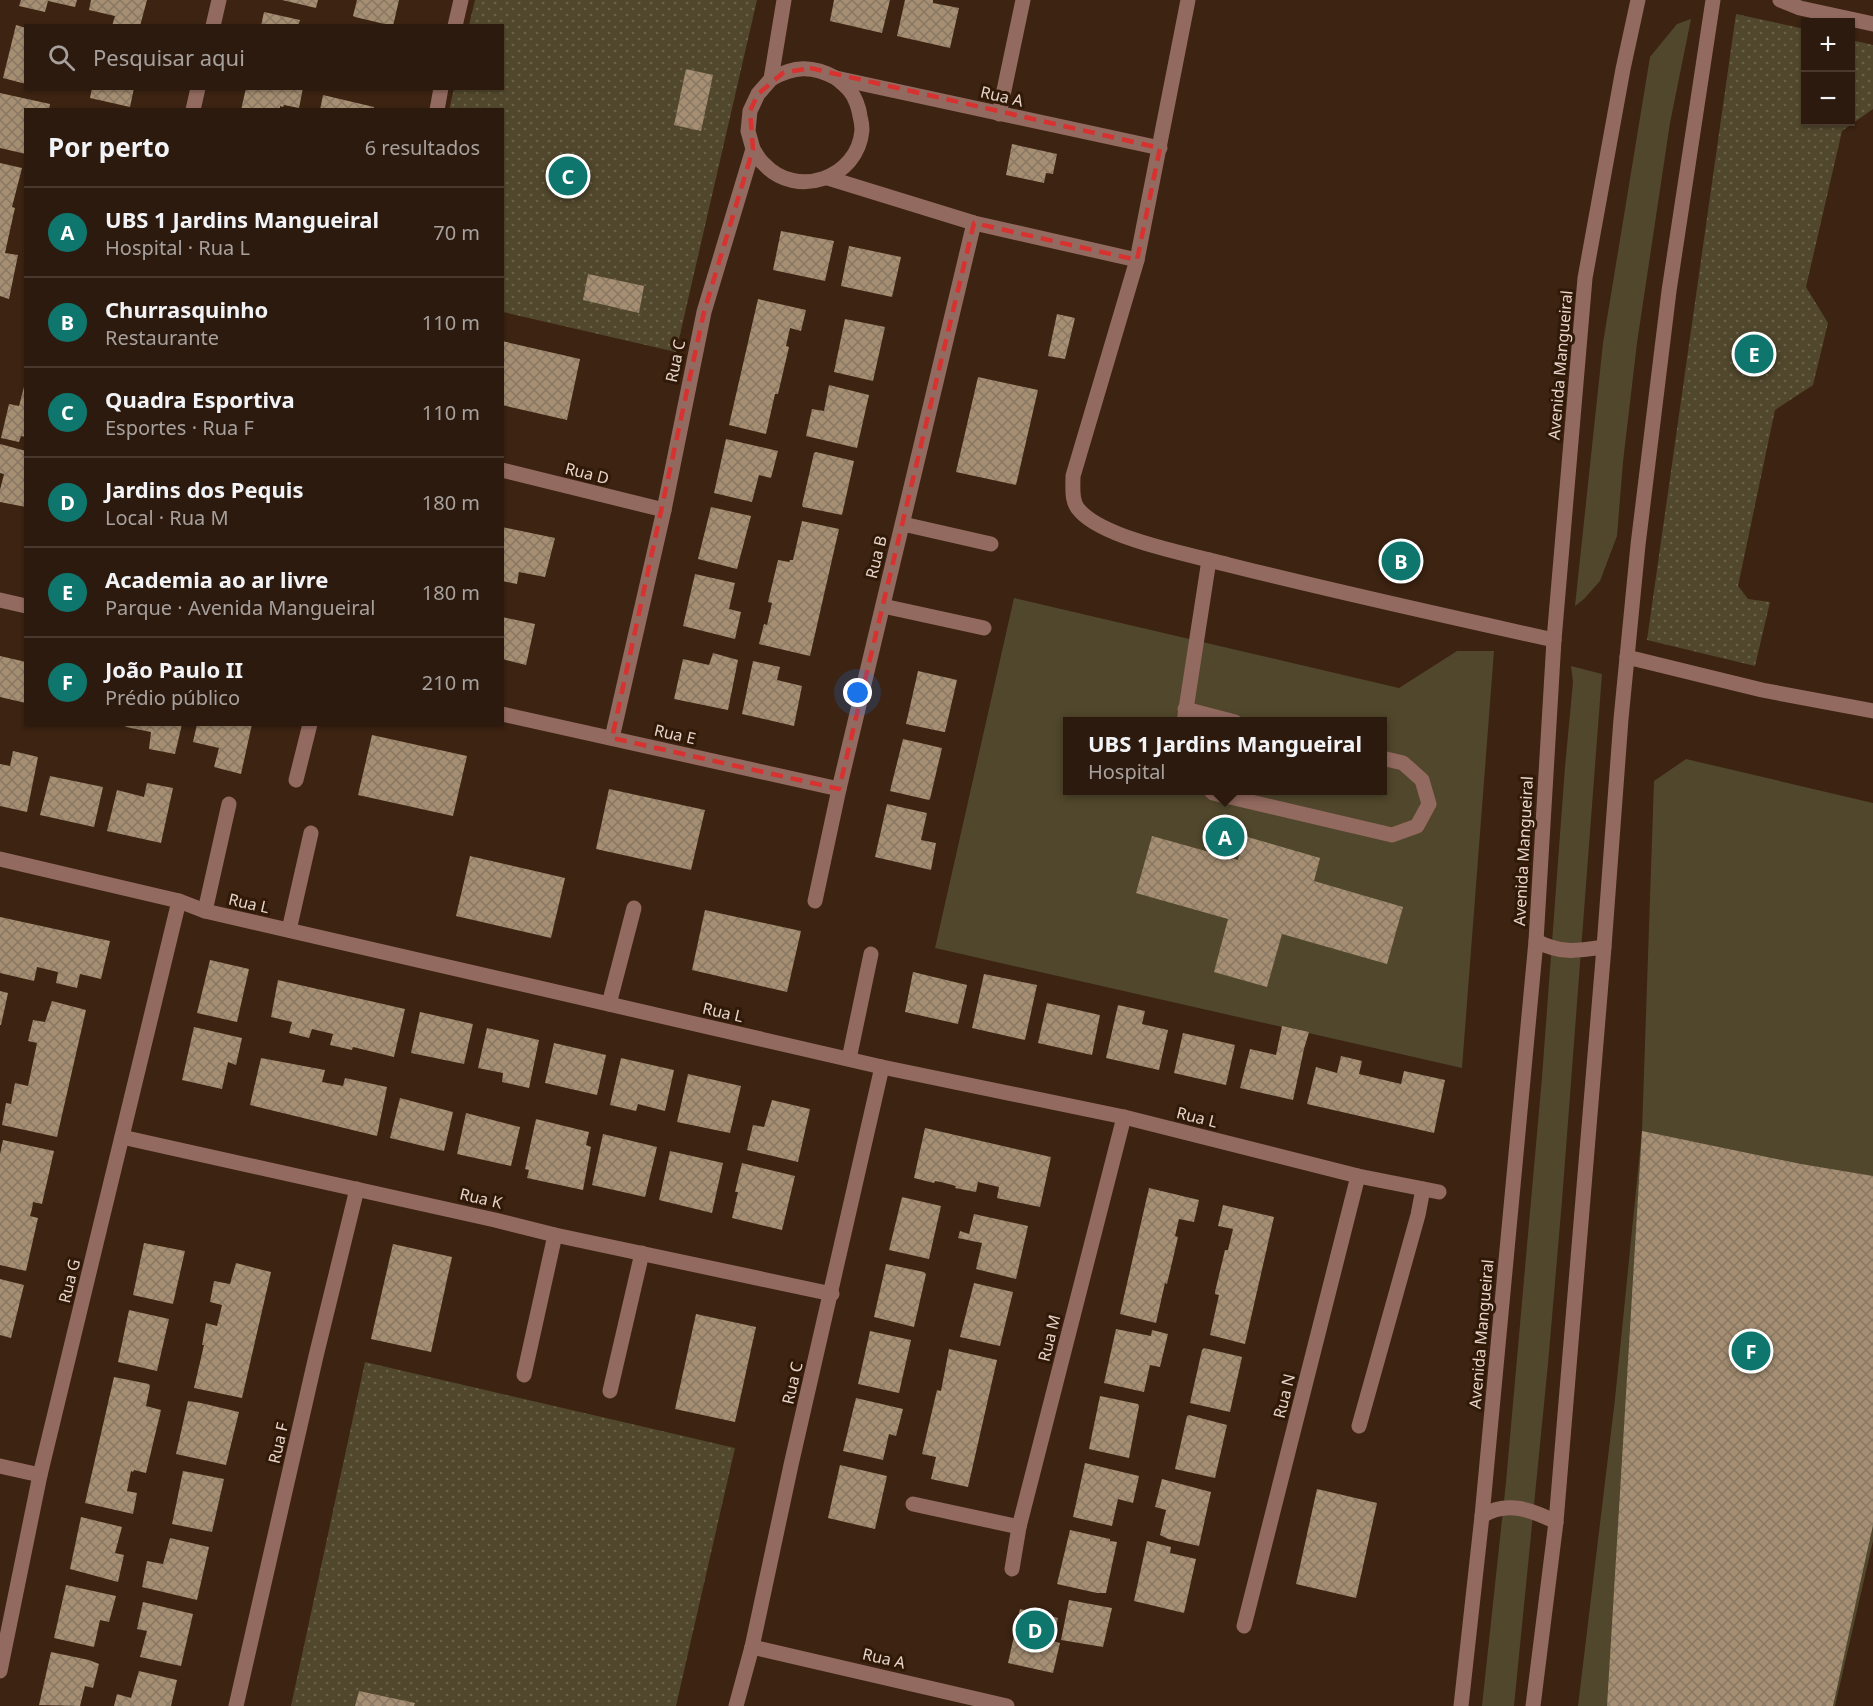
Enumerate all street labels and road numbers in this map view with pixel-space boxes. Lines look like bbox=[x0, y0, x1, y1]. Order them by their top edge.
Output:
street label: Rua A bbox=[978, 80, 1026, 112]
street label: Avenida Mangueiral bbox=[1543, 289, 1577, 441]
street label: Rua C bbox=[660, 338, 690, 384]
street label: Rua D bbox=[563, 457, 611, 489]
street label: Rua B bbox=[860, 533, 892, 581]
street label: Rua E bbox=[652, 719, 698, 749]
street label: Avenida Mangueiral bbox=[1508, 776, 1538, 926]
street label: Rua L bbox=[226, 888, 272, 918]
street label: Rua L bbox=[700, 997, 746, 1027]
street label: Rua L bbox=[1174, 1101, 1220, 1133]
street label: Rua K bbox=[458, 1182, 504, 1214]
street label: Rua G bbox=[53, 1257, 85, 1305]
street label: Avenida Mangueiral bbox=[1464, 1258, 1498, 1410]
street label: Rua M bbox=[1033, 1312, 1065, 1364]
street label: Rua C bbox=[776, 1360, 808, 1406]
street label: Rua N bbox=[1268, 1371, 1300, 1421]
street label: Rua F bbox=[263, 1420, 293, 1466]
street label: Rua A bbox=[860, 1642, 908, 1674]

